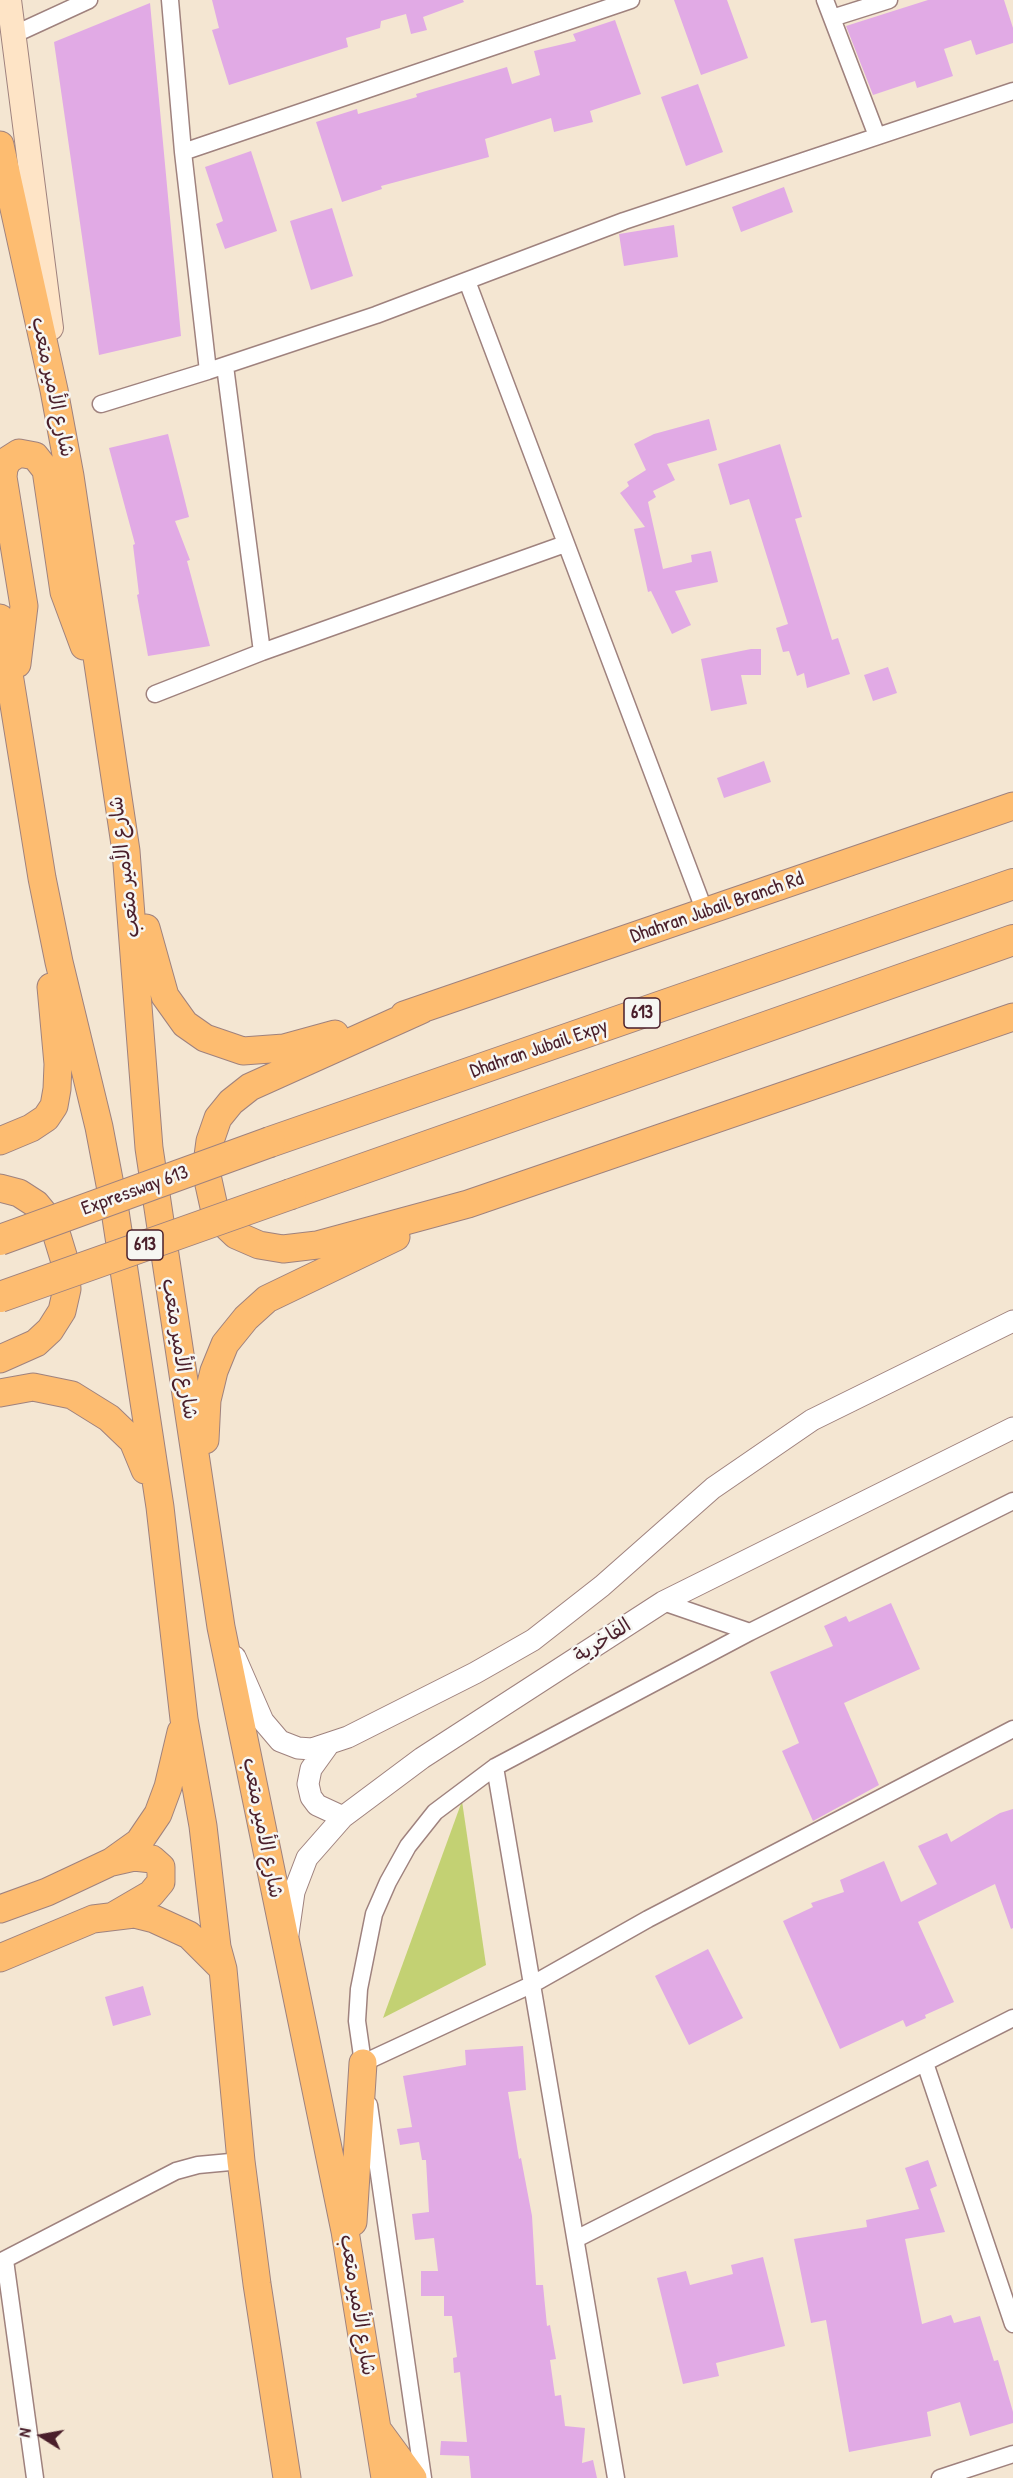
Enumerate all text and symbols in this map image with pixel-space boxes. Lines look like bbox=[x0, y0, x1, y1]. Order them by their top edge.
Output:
street label: شارع الأمير متعب bbox=[25, 315, 79, 459]
street label: شارع الأمير متعب bbox=[104, 795, 146, 939]
street label: Dhahran Jubail Branch Rd bbox=[627, 867, 807, 949]
road number: 613 bbox=[624, 998, 660, 1028]
street label: Dhahran Jubail Expy bbox=[467, 1014, 611, 1084]
street label: Expressway 613 bbox=[78, 1161, 192, 1221]
road number: 613 bbox=[127, 1230, 163, 1260]
street label: شارع الأمير متعب bbox=[156, 1277, 202, 1421]
street label: الفاخرية bbox=[570, 1614, 636, 1668]
street label: شارع الأمير متعب bbox=[237, 1756, 287, 1900]
street label: شارع الأمير متعب bbox=[334, 2233, 380, 2377]
north arrow bbox=[12, 2406, 72, 2466]
text: N bbox=[13, 2426, 36, 2439]

